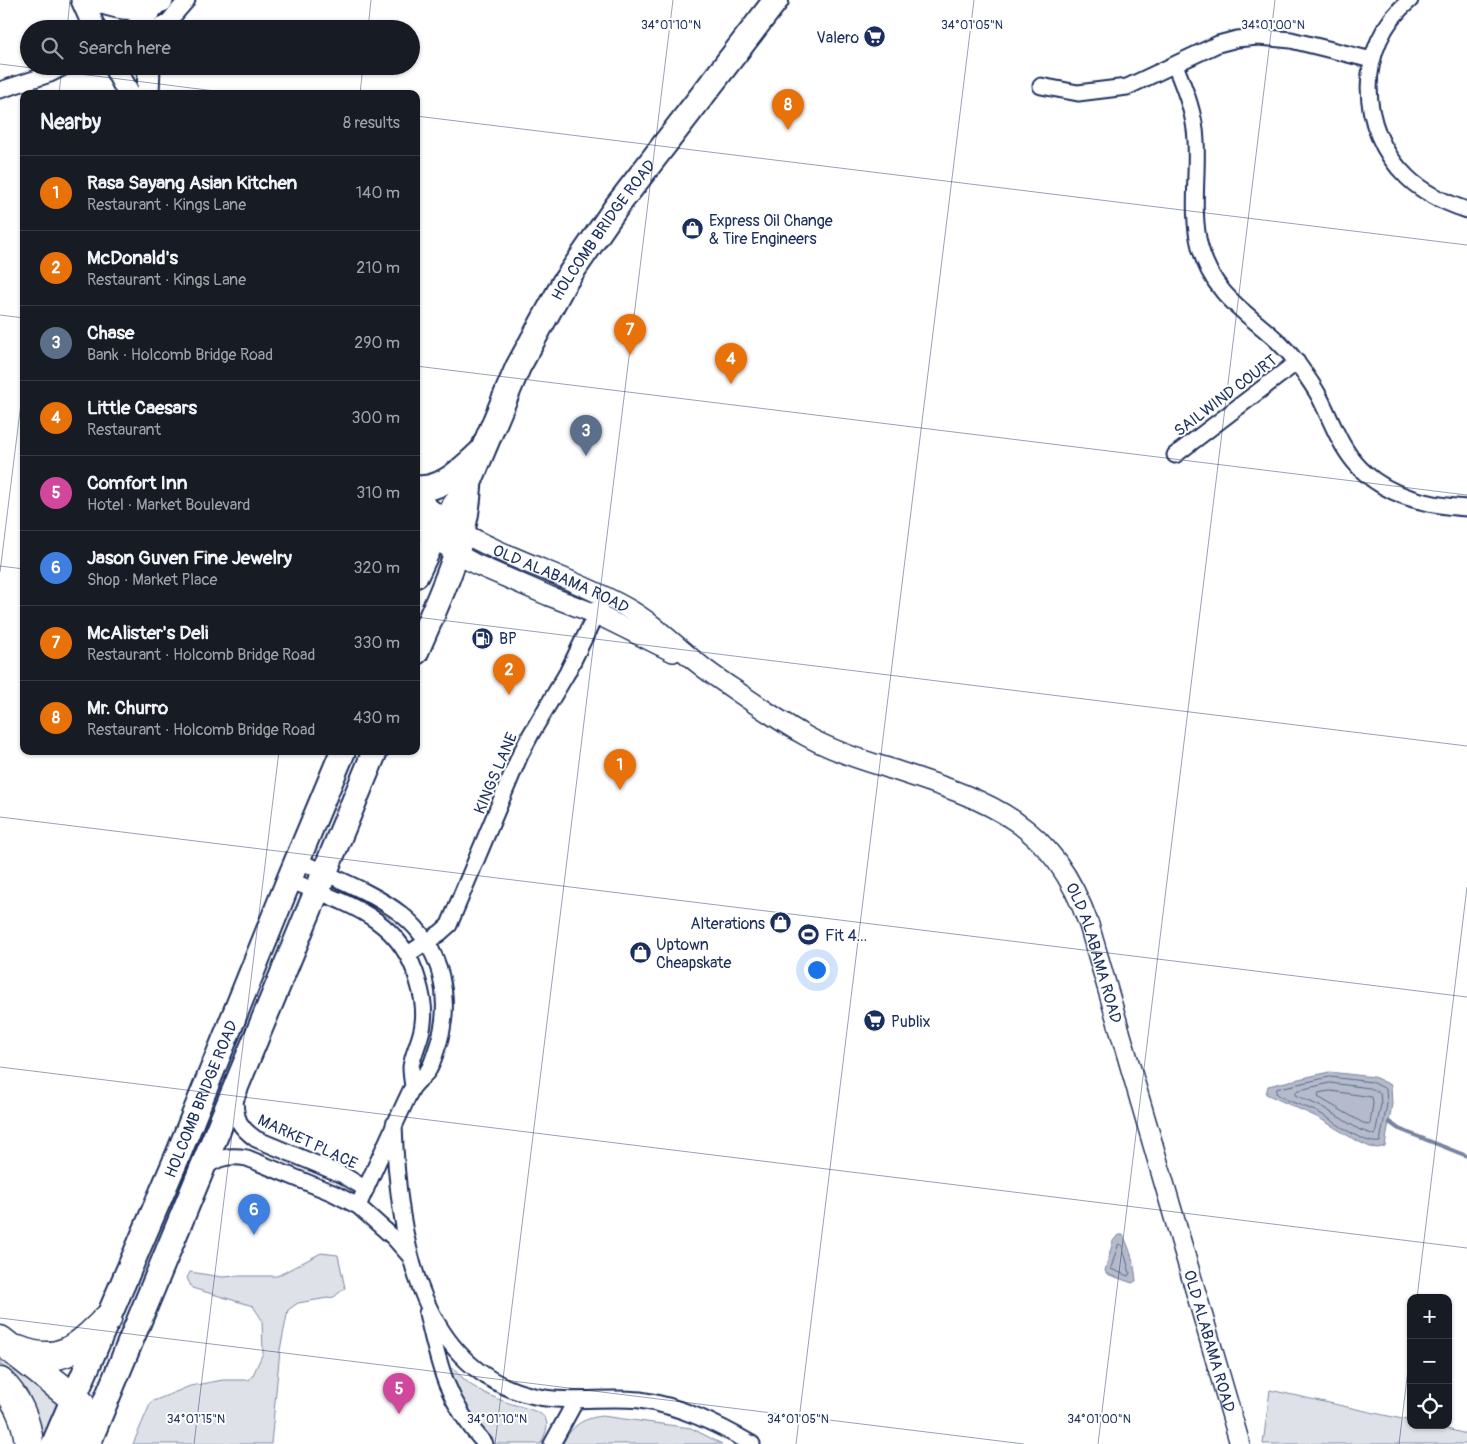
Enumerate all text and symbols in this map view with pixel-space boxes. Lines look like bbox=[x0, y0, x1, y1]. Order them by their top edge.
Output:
text: 34°01'10"N bbox=[641, 18, 701, 33]
text: 34°01'05"N bbox=[941, 18, 1003, 33]
text: 34°01'00"N bbox=[1241, 18, 1305, 33]
search box bbox=[20, 20, 420, 75]
supermarket icon: Valero bbox=[863, 25, 887, 49]
place label: Valero bbox=[816, 28, 859, 48]
icon: search bbox=[38, 34, 66, 62]
text: Search here bbox=[78, 36, 171, 60]
pin: 8 bbox=[772, 89, 804, 130]
text: Nearby bbox=[40, 109, 101, 136]
text: 8 results bbox=[343, 113, 400, 133]
street label: HOLCOMB BRIDGE ROAD bbox=[547, 156, 660, 304]
text: Rasa Sayang Asian Kitchen bbox=[87, 171, 297, 195]
text: 1 bbox=[53, 183, 59, 203]
text: 140 m bbox=[356, 183, 400, 203]
text: Restaurant · Kings Lane bbox=[87, 195, 246, 215]
place label: Express Oil Change & Tire Engineers bbox=[709, 211, 833, 249]
shop icon: Express Oil Change & Tire Engineers bbox=[681, 217, 705, 241]
text: McDonald's bbox=[87, 246, 178, 270]
text: 2 bbox=[52, 258, 60, 278]
text: 210 m bbox=[356, 258, 400, 278]
text: Restaurant · Kings Lane bbox=[87, 270, 246, 290]
pin: 7 bbox=[614, 314, 646, 355]
text: Chase bbox=[87, 321, 134, 345]
text: 3 bbox=[52, 333, 60, 353]
text: 290 m bbox=[354, 333, 400, 353]
pin: 4 bbox=[715, 343, 747, 384]
text: Bank · Holcomb Bridge Road bbox=[87, 345, 273, 365]
street label: SAILWIND COURT bbox=[1170, 350, 1281, 441]
text: Little Caesars bbox=[87, 396, 197, 420]
text: 4 bbox=[51, 408, 61, 428]
text: 300 m bbox=[352, 408, 400, 428]
pin: 3 bbox=[570, 415, 602, 456]
text: Restaurant bbox=[87, 420, 161, 440]
text: Comfort Inn bbox=[87, 471, 187, 495]
text: 5 bbox=[52, 483, 60, 503]
text: 310 m bbox=[356, 483, 400, 503]
text: Hotel · Market Boulevard bbox=[87, 495, 250, 515]
street label: OLD ALABAMA ROAD bbox=[489, 540, 632, 618]
text: Jason Guven Fine Jewelry bbox=[87, 546, 292, 570]
text: 6 bbox=[51, 558, 61, 578]
text: 320 m bbox=[354, 558, 400, 578]
text: Shop · Market Place bbox=[87, 570, 218, 590]
text: McAlister's Deli bbox=[87, 621, 208, 645]
fuel station icon: BP bbox=[471, 626, 495, 650]
place label: BP bbox=[499, 629, 517, 649]
text: 7 bbox=[52, 633, 60, 653]
text: 330 m bbox=[354, 633, 400, 653]
text: Restaurant · Holcomb Bridge Road bbox=[87, 645, 315, 665]
pin: 2 bbox=[493, 654, 525, 695]
text: Mr. Churro bbox=[87, 696, 168, 720]
text: 8 bbox=[52, 708, 60, 728]
text: 430 m bbox=[353, 708, 400, 728]
text: Restaurant · Holcomb Bridge Road bbox=[87, 720, 315, 740]
street label: KINGS LANE bbox=[470, 729, 522, 817]
pin: 1 bbox=[604, 749, 636, 790]
street label: OLD ALABAMA ROAD bbox=[1061, 879, 1126, 1026]
shop icon: Alterations bbox=[769, 911, 793, 935]
place label: Alterations bbox=[690, 914, 765, 934]
sports icon: Fit 4... bbox=[797, 923, 821, 947]
place label: Fit 4... bbox=[825, 926, 867, 946]
place label: Uptown Cheapskate bbox=[656, 935, 731, 973]
shop icon: Uptown Cheapskate bbox=[628, 941, 652, 965]
your location bbox=[804, 957, 830, 983]
supermarket icon: Publix bbox=[863, 1009, 887, 1033]
place label: Publix bbox=[891, 1012, 930, 1032]
street label: HOLCOMB BRIDGE ROAD bbox=[160, 1018, 242, 1181]
street label: MARKET PLACE bbox=[254, 1110, 361, 1174]
pin: 6 bbox=[238, 1194, 270, 1235]
street label: OLD ALABAMA ROAD bbox=[1179, 1268, 1239, 1414]
map controls bbox=[1407, 1294, 1452, 1429]
button: + bbox=[1407, 1294, 1452, 1339]
button: − bbox=[1407, 1339, 1452, 1384]
pin: 5 bbox=[383, 1373, 415, 1414]
button: locate bbox=[1407, 1384, 1452, 1429]
text: 34°01'15"N bbox=[167, 1412, 225, 1427]
text: 34°01'10"N bbox=[467, 1412, 527, 1427]
text: 34°01'05"N bbox=[767, 1412, 829, 1427]
text: 34°01'00"N bbox=[1067, 1412, 1131, 1427]

